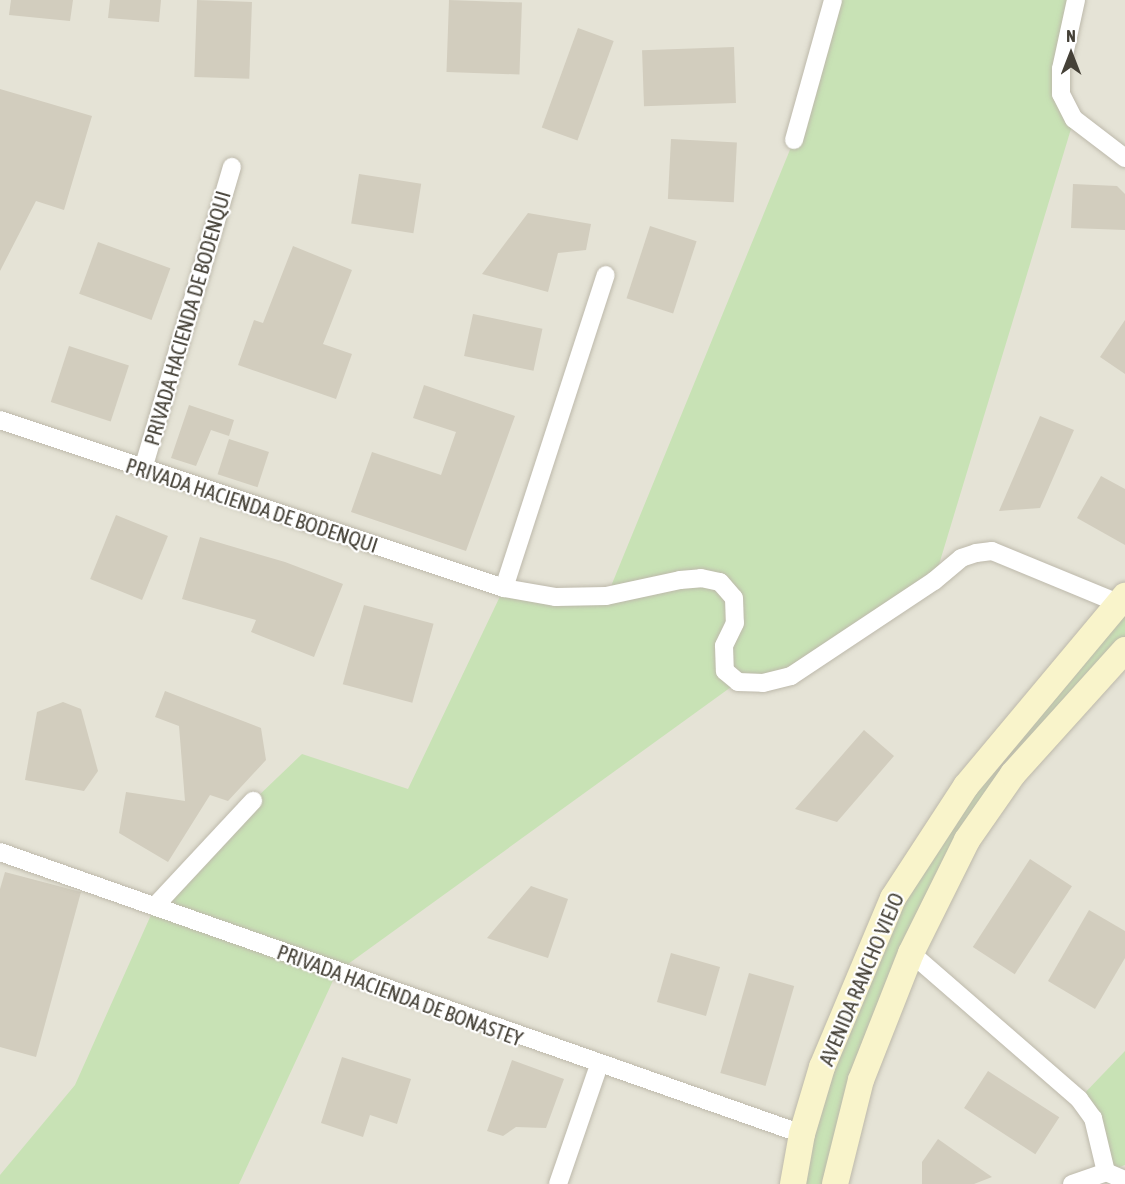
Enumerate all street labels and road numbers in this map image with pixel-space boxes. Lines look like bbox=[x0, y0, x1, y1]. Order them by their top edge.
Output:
street label: PRIVADA HACIENDA DE BODENQUI bbox=[139, 188, 235, 448]
street label: PRIVADA HACIENDA DE BODENQUI bbox=[123, 452, 381, 558]
street label: AVENIDA RANCHO VIEJO bbox=[813, 889, 909, 1069]
street label: PRIVADA HACIENDA DE BONASTEY bbox=[274, 939, 526, 1051]

